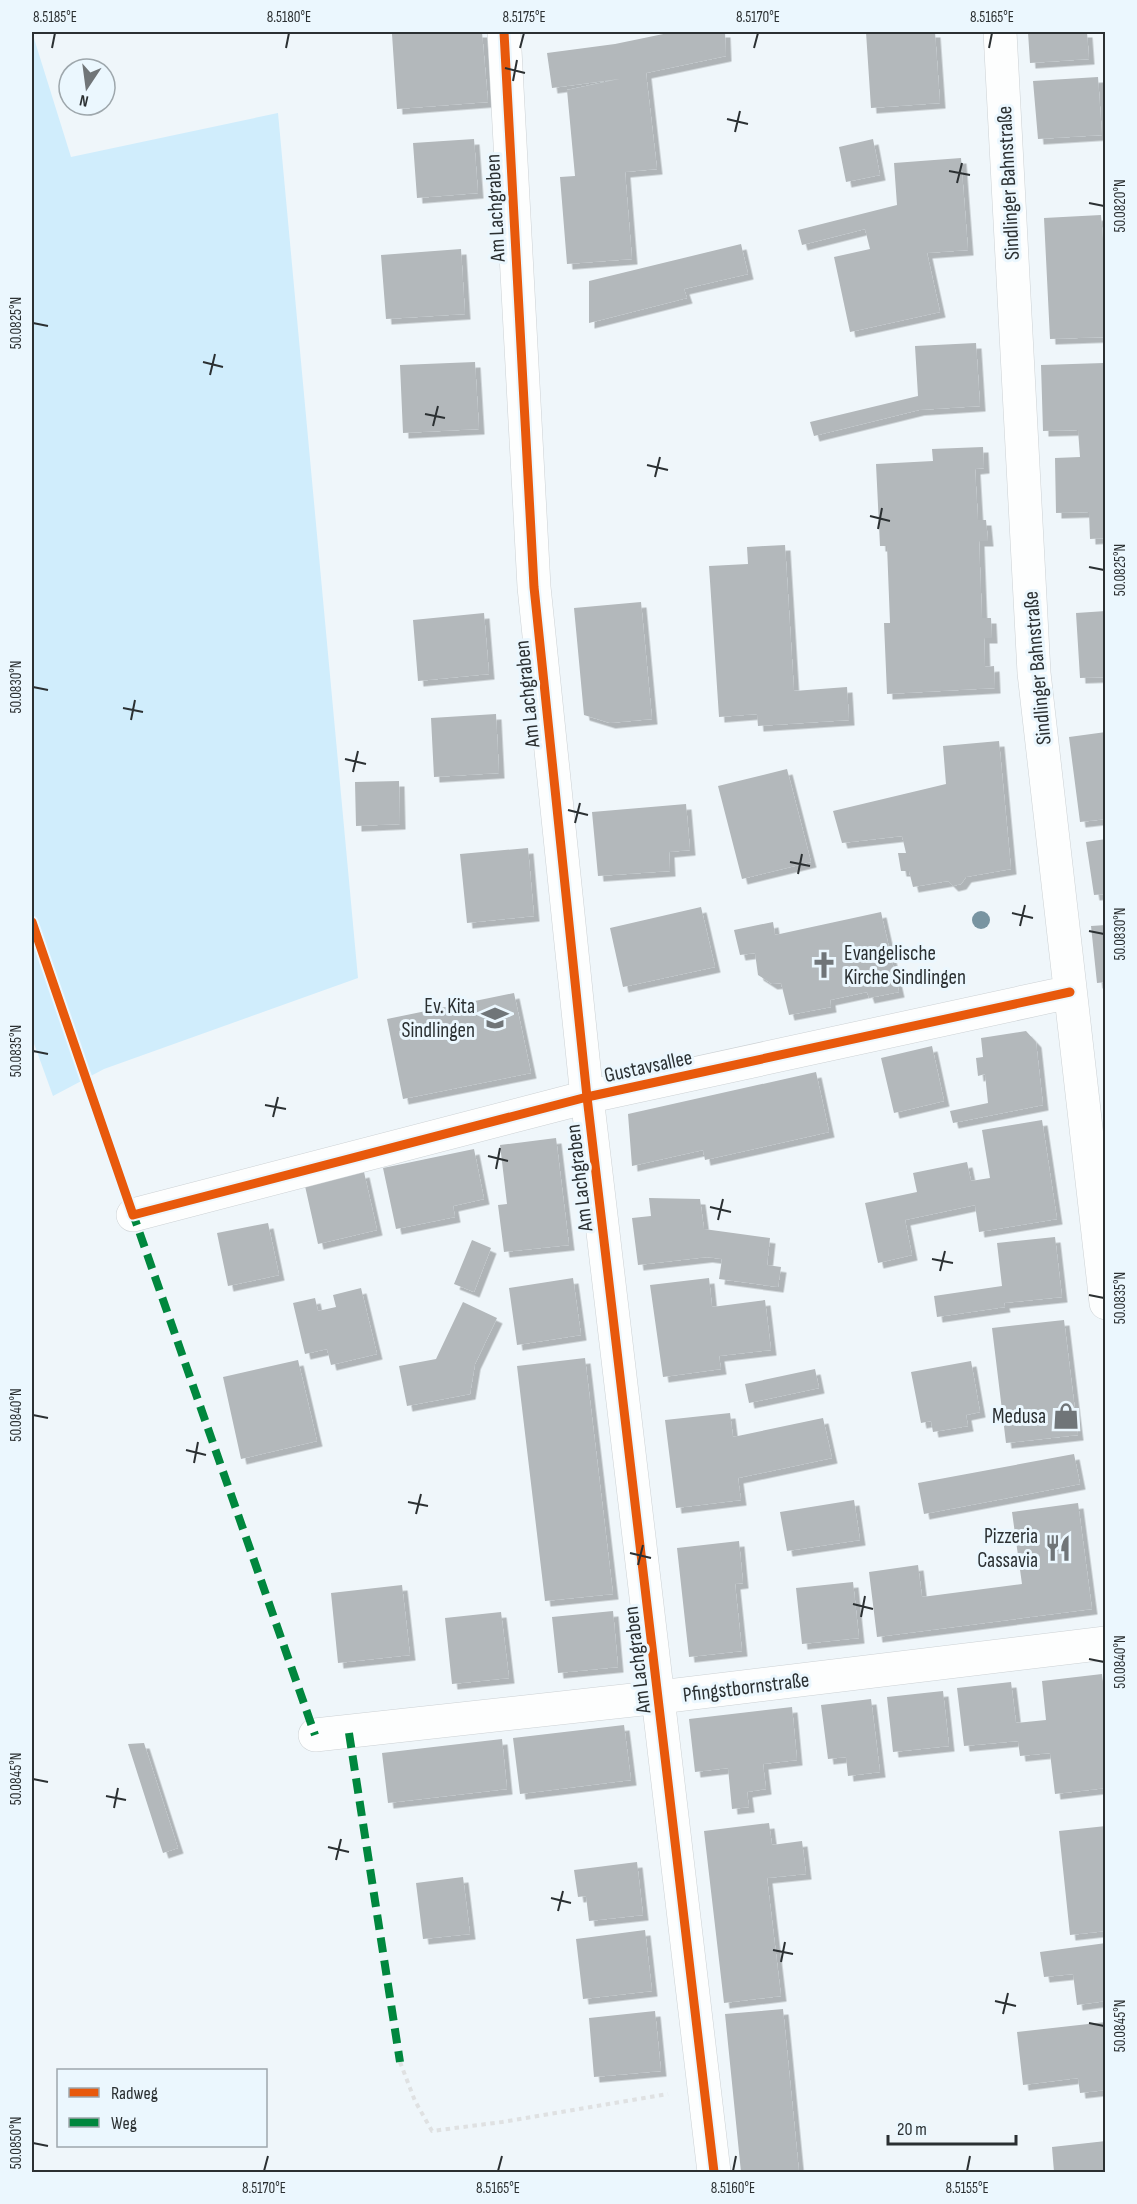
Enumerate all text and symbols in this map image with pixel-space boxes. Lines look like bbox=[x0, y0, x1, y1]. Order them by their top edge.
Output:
text: 8.5185°E bbox=[33, 8, 77, 27]
text: 8.5180°E bbox=[267, 8, 311, 27]
text: 8.5175°E bbox=[502, 8, 546, 27]
text: 8.5170°E bbox=[736, 8, 780, 27]
text: 8.5165°E bbox=[970, 8, 1014, 27]
north arrow bbox=[57, 57, 117, 117]
text: N bbox=[78, 90, 90, 110]
street label: Sindlinger Bahnstraße bbox=[992, 105, 1025, 261]
street label: Am Lachgraben bbox=[480, 154, 511, 263]
text: 50.0820°N bbox=[1111, 179, 1130, 233]
text: 50.0825°N bbox=[7, 297, 26, 349]
text: 50.0825°N bbox=[1111, 544, 1130, 596]
street label: Sindlinger Bahnstraße bbox=[1018, 590, 1057, 746]
street label: Am Lachgraben bbox=[509, 639, 546, 750]
text: 50.0830°N bbox=[7, 661, 26, 713]
text: 50.0830°N bbox=[1111, 908, 1130, 960]
place label: Evangelische Kirche Sindlingen bbox=[844, 941, 966, 990]
church icon: Evangelische Kirche Sindlingen bbox=[809, 950, 839, 980]
place label: Ev. Kita Sindlingen bbox=[401, 994, 475, 1043]
school or university icon: Ev. Kita Sindlingen bbox=[480, 1003, 510, 1033]
text: 50.0835°N bbox=[7, 1025, 26, 1077]
street label: Gustavsallee bbox=[602, 1045, 694, 1088]
street label: Am Lachgraben bbox=[561, 1123, 599, 1234]
text: 50.0835°N bbox=[1111, 1272, 1130, 1324]
text: 50.0840°N bbox=[7, 1388, 26, 1442]
shop icon: Medusa bbox=[1051, 1401, 1081, 1431]
place label: Medusa bbox=[992, 1404, 1046, 1429]
place label: Pizzeria Cassavia bbox=[977, 1524, 1038, 1573]
restaurant icon: Pizzeria Cassavia bbox=[1043, 1533, 1073, 1563]
street label: Am Lachgraben bbox=[619, 1605, 657, 1716]
text: 50.0840°N bbox=[1111, 1635, 1130, 1689]
street label: Pfingstbornstraße bbox=[682, 1667, 811, 1708]
text: 50.0845°N bbox=[7, 1753, 26, 1805]
text: 50.0845°N bbox=[1111, 2000, 1130, 2052]
legend bbox=[57, 2069, 267, 2147]
text: Radweg bbox=[111, 2083, 158, 2104]
scale bar bbox=[888, 2108, 1016, 2146]
text: Weg bbox=[111, 2113, 137, 2134]
text: 50.0850°N bbox=[7, 2117, 26, 2169]
text: 20 m bbox=[897, 2119, 927, 2140]
text: 8.5170°E bbox=[242, 2179, 286, 2198]
text: 8.5165°E bbox=[476, 2179, 520, 2198]
text: 8.5160°E bbox=[711, 2179, 755, 2198]
text: 8.5155°E bbox=[945, 2179, 989, 2198]

